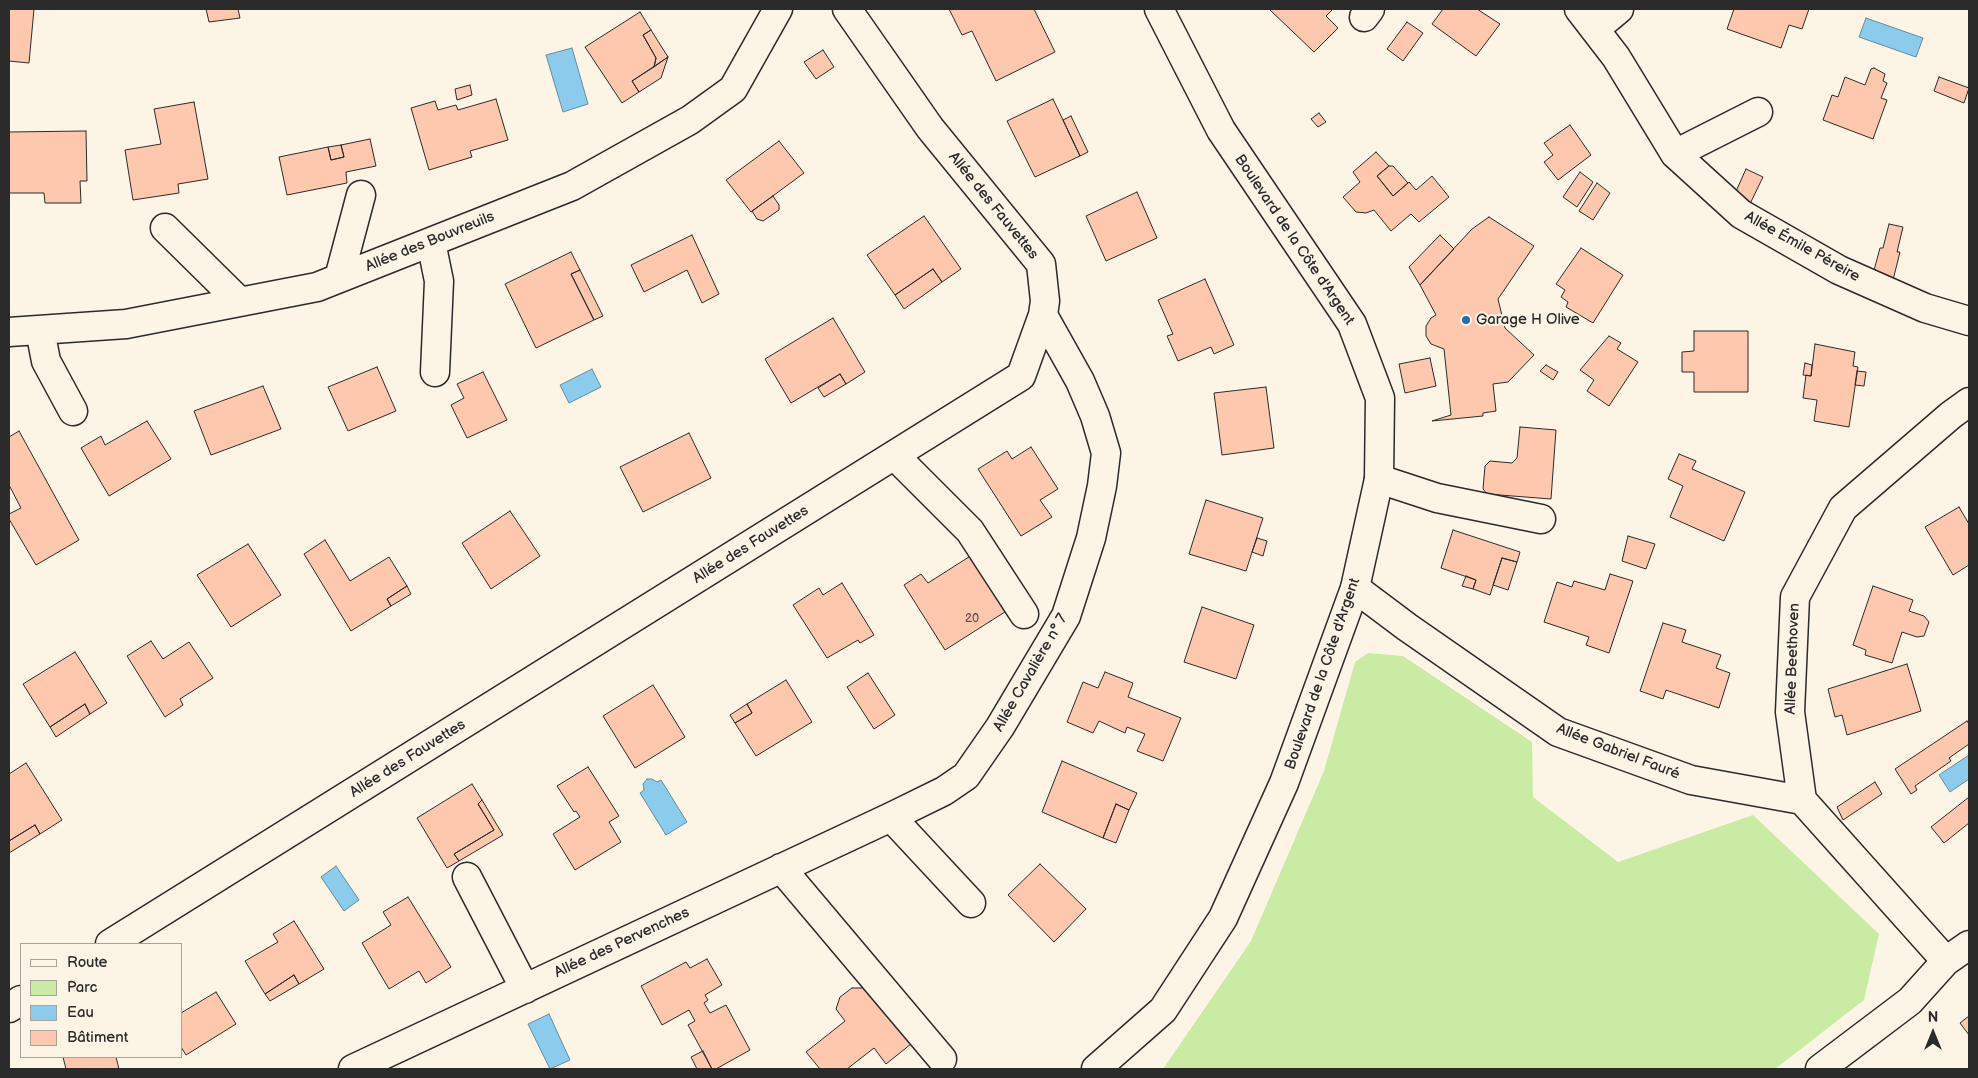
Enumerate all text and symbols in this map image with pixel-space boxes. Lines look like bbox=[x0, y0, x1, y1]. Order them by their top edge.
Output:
street label: Allée des Fauvettes bbox=[944, 149, 1042, 263]
street label: Boulevard de la Côte d'Argent bbox=[1230, 151, 1358, 329]
street label: Allée des Bouvreuils bbox=[363, 208, 497, 276]
street label: Allée Émile Péreire bbox=[1741, 208, 1863, 286]
place label: Garage H Olive bbox=[1476, 311, 1580, 329]
marker: Garage H Olive bbox=[1460, 314, 1472, 326]
street label: Allée des Fauvettes bbox=[690, 502, 812, 588]
street label: Boulevard de la Côte d'Argent bbox=[1282, 576, 1364, 772]
street label: Allée Beethoven bbox=[1782, 603, 1804, 715]
street label: Allée Cavalière n° 7 bbox=[990, 611, 1072, 735]
house number: 20 bbox=[965, 612, 979, 626]
street label: Allée des Fauvettes bbox=[347, 716, 469, 802]
street label: Allée Gabriel Fauré bbox=[1554, 720, 1682, 784]
street label: Allée des Pervenches bbox=[552, 904, 692, 982]
legend bbox=[20, 943, 182, 1058]
text: Route bbox=[67, 953, 107, 972]
text: Parc bbox=[67, 978, 97, 997]
text: Eau bbox=[67, 1003, 94, 1022]
north arrow bbox=[1908, 1008, 1958, 1058]
text: N bbox=[1928, 1009, 1938, 1026]
text: Bâtiment bbox=[67, 1028, 128, 1047]

